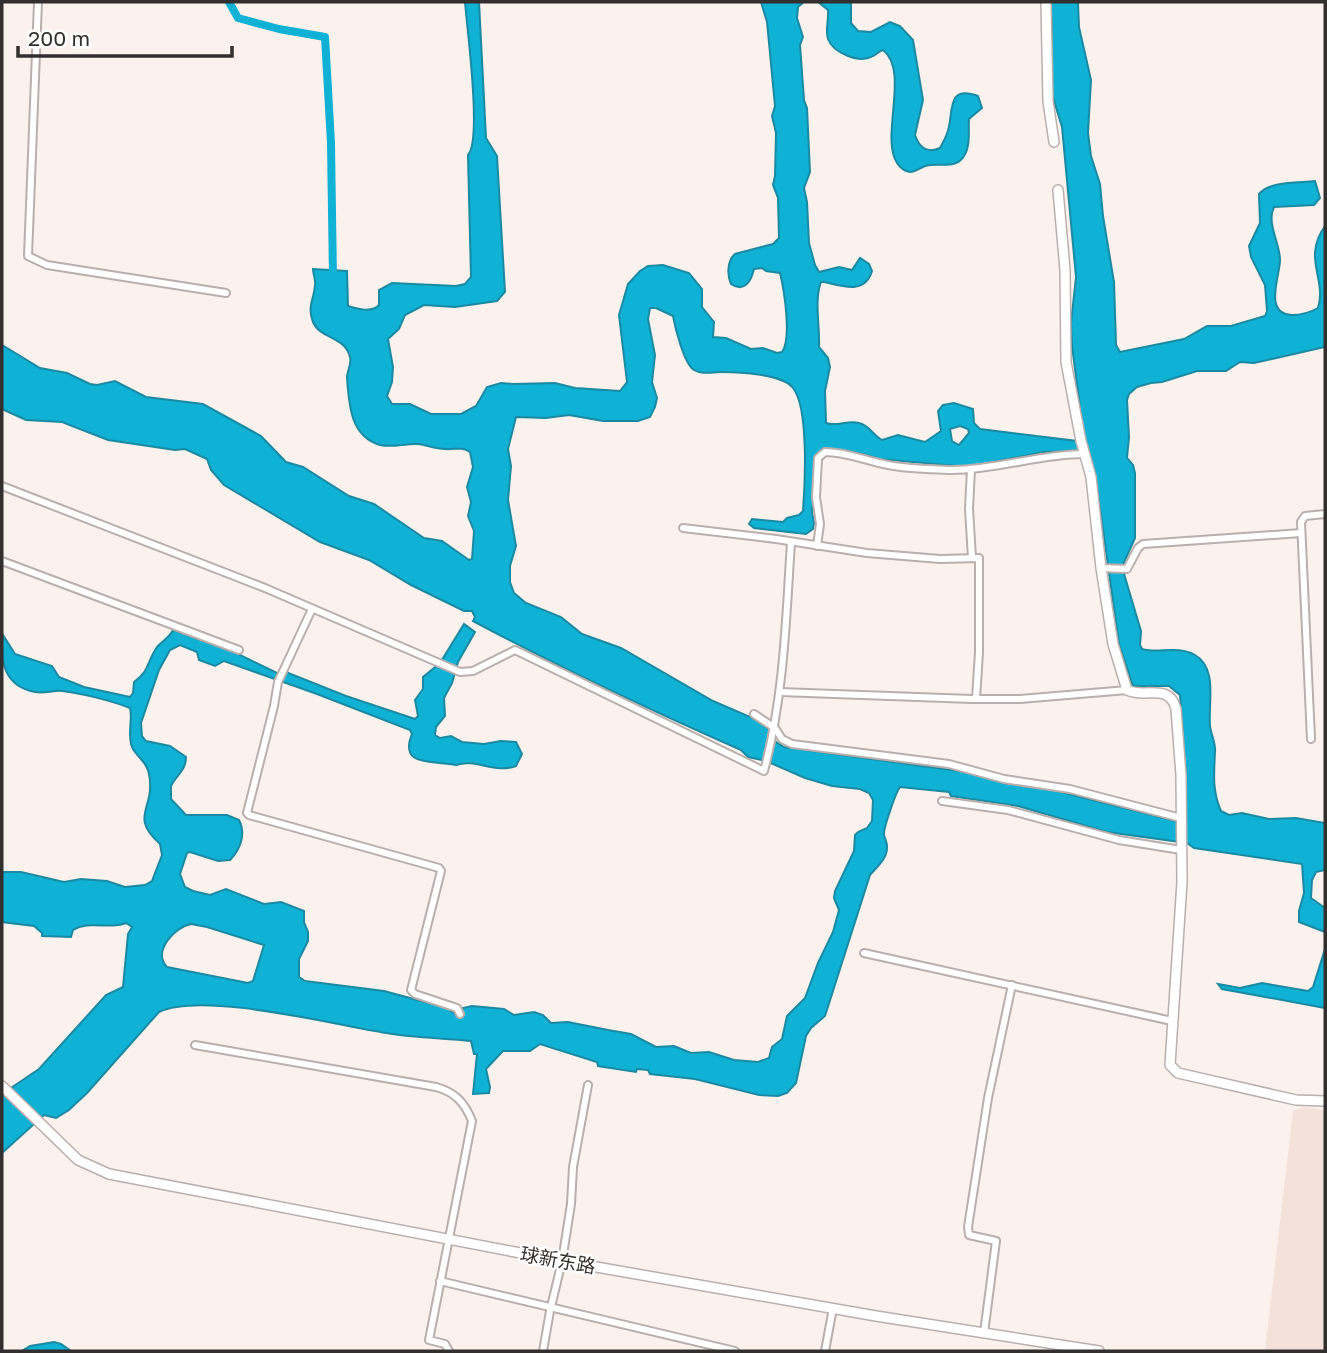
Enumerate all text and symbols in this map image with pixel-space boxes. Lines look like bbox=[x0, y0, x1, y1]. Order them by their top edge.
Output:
scale bar bbox=[18, 14, 231, 58]
text: 200 m bbox=[28, 25, 90, 51]
street label: 球新东路 bbox=[519, 1242, 598, 1277]

